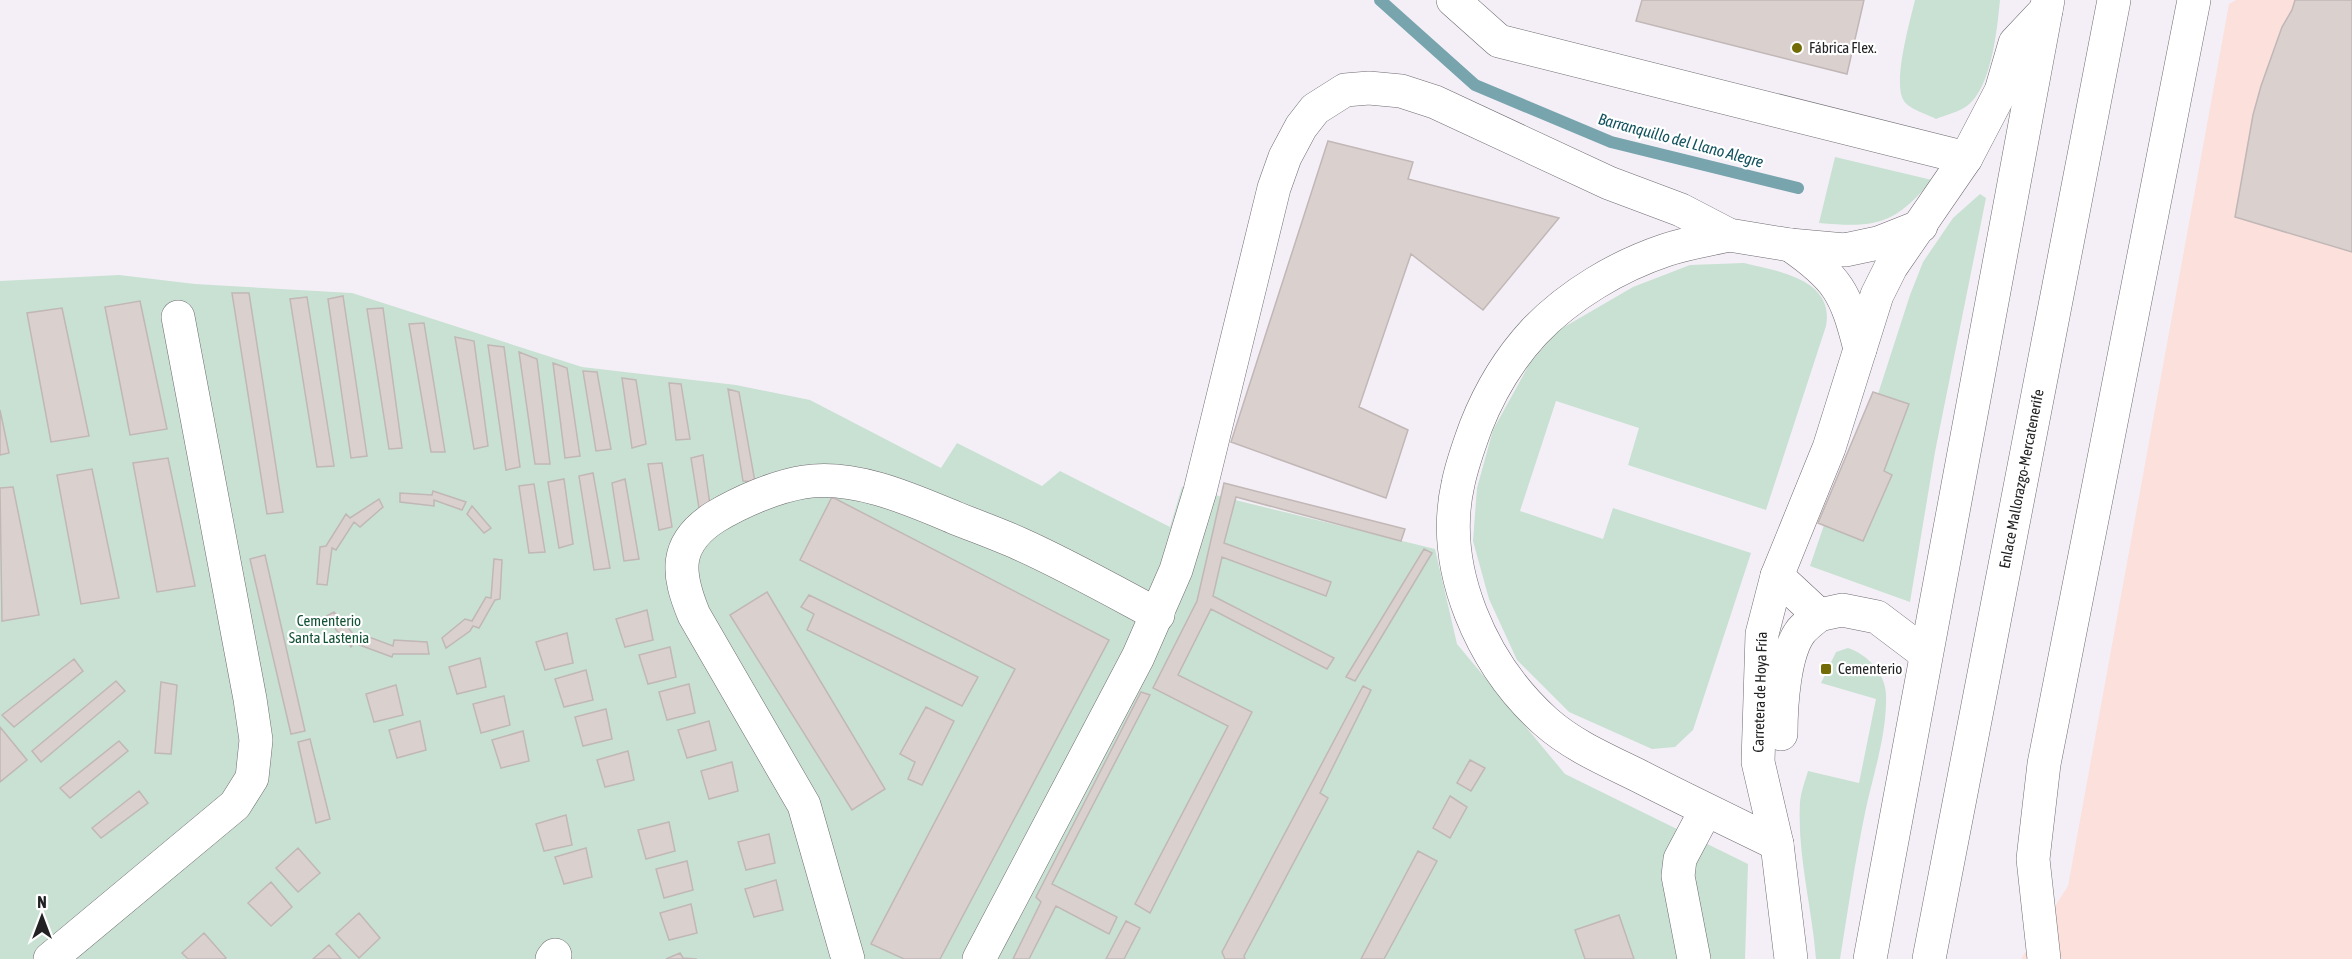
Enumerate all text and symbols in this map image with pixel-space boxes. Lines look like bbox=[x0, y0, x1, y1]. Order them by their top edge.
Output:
place label: Fábrica Flex. bbox=[1809, 39, 1877, 56]
marker: Fábrica Flex. bbox=[1790, 41, 1804, 55]
water label: Barranquillo del Llano Alegre bbox=[1596, 109, 1766, 172]
street label: Enlace Mallorazgo-Mercatenerife bbox=[1996, 387, 2047, 570]
park label: Cementerio Santa Lastenia bbox=[289, 612, 369, 646]
street label: Carretera de Hoya Fría bbox=[1749, 631, 1770, 753]
place label: Cementerio bbox=[1838, 660, 1902, 677]
marker: Cementerio bbox=[1819, 662, 1833, 676]
north arrow bbox=[12, 887, 72, 947]
text: N bbox=[37, 893, 47, 911]

